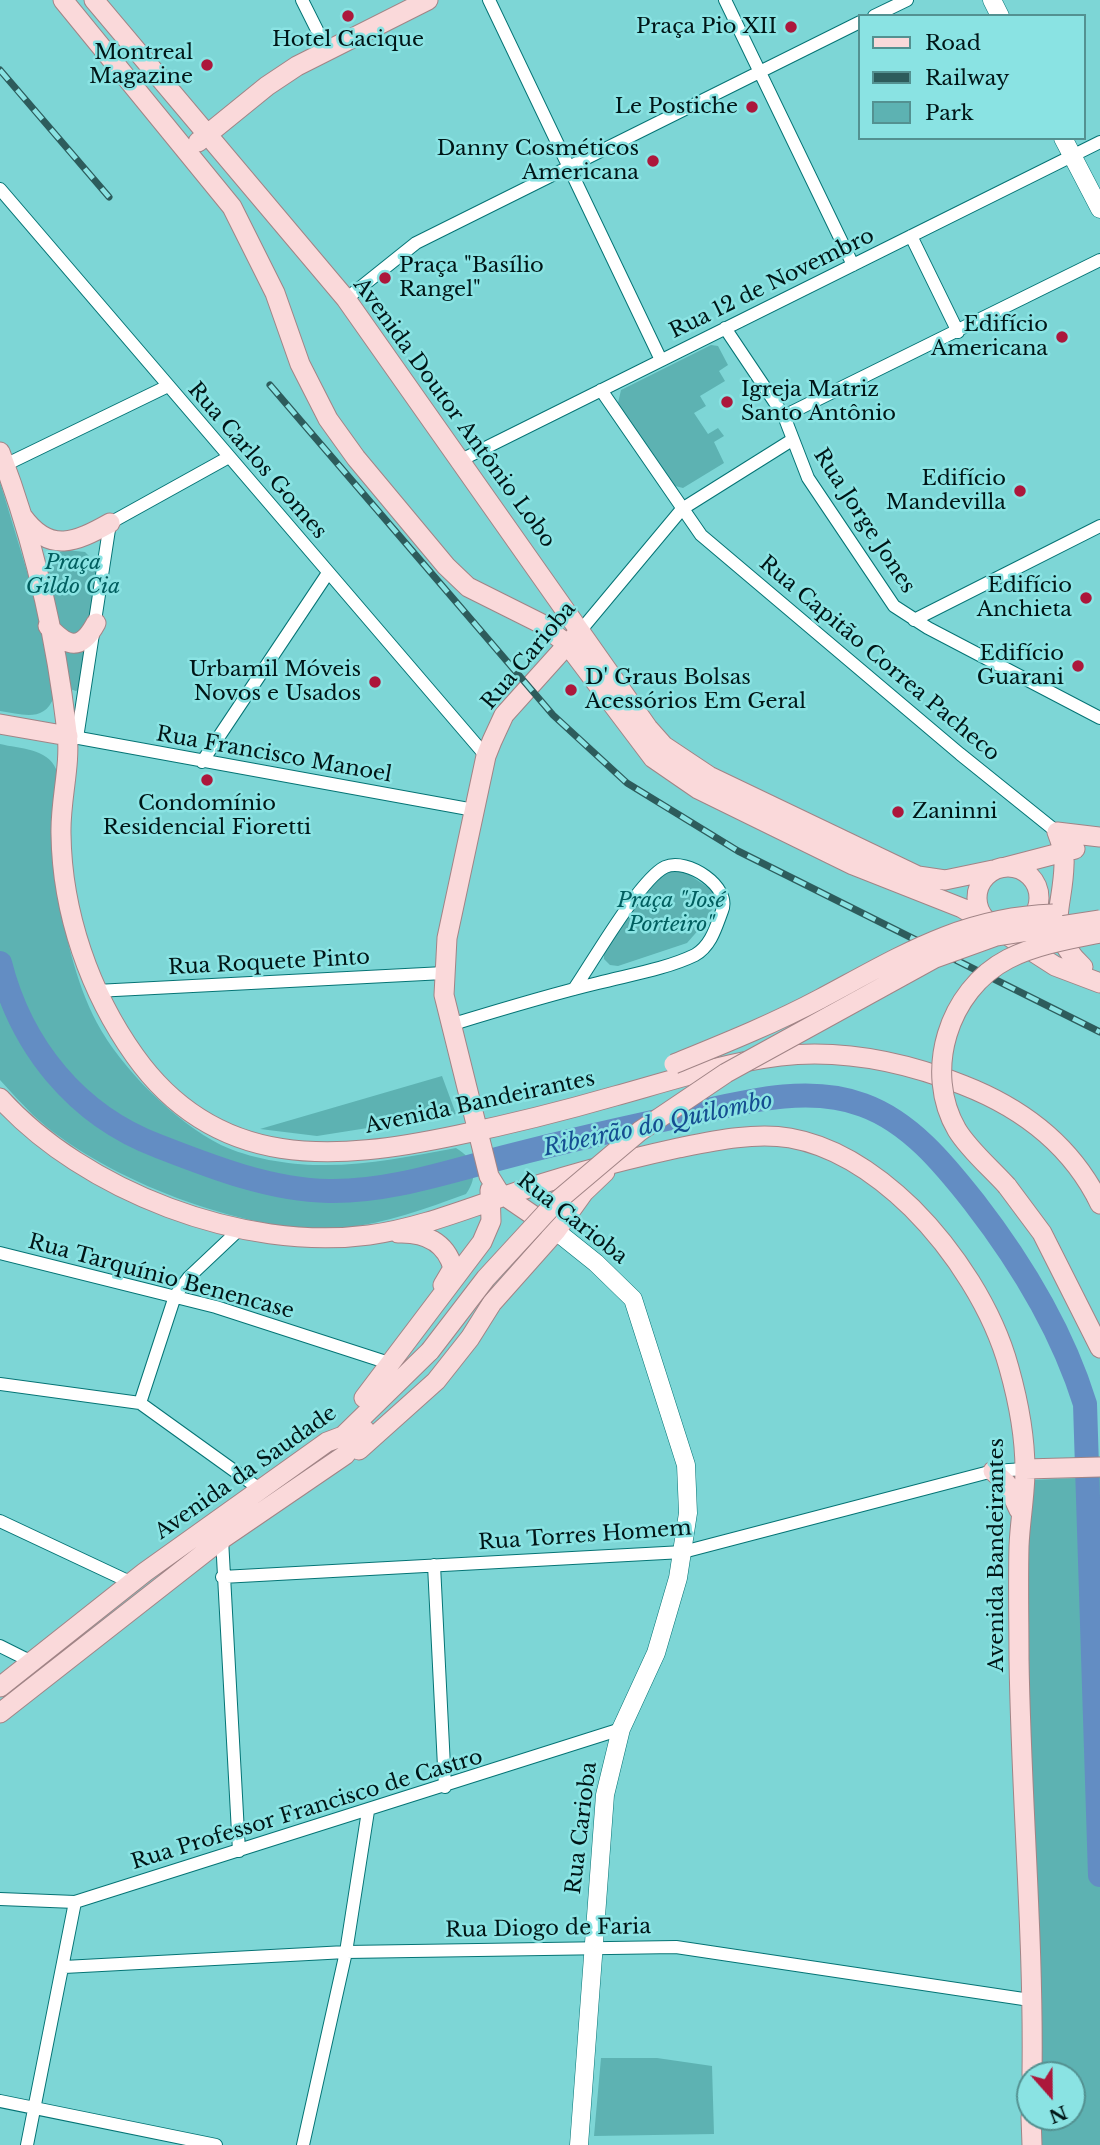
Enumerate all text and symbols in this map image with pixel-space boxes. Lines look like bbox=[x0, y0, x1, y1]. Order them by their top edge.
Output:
marker: Hotel Cacique bbox=[340, 8, 356, 24]
place label: Praça Pio XII bbox=[636, 14, 777, 40]
legend bbox=[858, 14, 1086, 140]
marker: Praça Pio XII bbox=[783, 19, 799, 35]
place label: Hotel Cacique bbox=[272, 27, 424, 53]
text: Road bbox=[925, 30, 981, 56]
place label: Montreal Magazine bbox=[89, 40, 193, 90]
marker: Montreal Magazine bbox=[199, 57, 215, 73]
text: Railway bbox=[925, 65, 1009, 91]
place label: Le Postiche bbox=[615, 94, 738, 120]
marker: Le Postiche bbox=[744, 99, 760, 115]
text: Park bbox=[925, 100, 974, 126]
place label: Danny Cosméticos Americana bbox=[437, 136, 639, 186]
marker: Danny Cosméticos Americana bbox=[645, 153, 661, 169]
street label: Rua 12 de Novembro bbox=[666, 223, 878, 345]
place label: Praça "Basílio Rangel" bbox=[399, 253, 544, 303]
marker: Praça "Basílio Rangel" bbox=[377, 270, 393, 286]
street label: Avenida Doutor Antônio Lobo bbox=[348, 273, 560, 553]
place label: Edifício Americana bbox=[931, 312, 1048, 362]
marker: Edifício Americana bbox=[1054, 329, 1070, 345]
place label: Igreja Matriz Santo Antônio bbox=[741, 377, 896, 427]
street label: Rua Carlos Gomes bbox=[182, 378, 332, 544]
marker: Igreja Matriz Santo Antônio bbox=[719, 394, 735, 410]
street label: Rua Jorge Jones bbox=[808, 444, 920, 598]
place label: Edifício Mandevilla bbox=[886, 466, 1006, 516]
marker: Edifício Mandevilla bbox=[1012, 483, 1028, 499]
park label: Praça Gildo Cia bbox=[26, 550, 120, 600]
street label: Rua Capitão Correa Pacheco bbox=[754, 551, 1004, 767]
place label: Edifício Anchieta bbox=[977, 573, 1072, 623]
marker: Edifício Anchieta bbox=[1078, 590, 1094, 606]
street label: Rua Carioba bbox=[477, 597, 581, 715]
place label: Edifício Guarani bbox=[977, 641, 1064, 691]
place label: Urbamil Móveis Novos e Usados bbox=[189, 657, 361, 707]
marker: Edifício Guarani bbox=[1070, 658, 1086, 674]
place label: D' Graus Bolsas Acessórios Em Geral bbox=[585, 665, 806, 715]
marker: Urbamil Móveis Novos e Usados bbox=[367, 674, 383, 690]
marker: D' Graus Bolsas Acessórios Em Geral bbox=[563, 682, 579, 698]
street label: Rua Francisco Manoel bbox=[154, 722, 394, 788]
marker: Condomínio Residencial Fioretti bbox=[199, 772, 215, 788]
place label: Condomínio Residencial Fioretti bbox=[103, 791, 311, 841]
place label: Zaninni bbox=[912, 799, 998, 825]
marker: Zaninni bbox=[890, 804, 906, 820]
park label: Praça "José Porteiro" bbox=[617, 888, 725, 938]
street label: Rua Roquete Pinto bbox=[168, 945, 370, 981]
street label: Avenida Bandeirantes bbox=[363, 1066, 597, 1140]
water label: Ribeirão do Quilombo bbox=[541, 1087, 775, 1163]
street label: Rua Carioba bbox=[512, 1168, 632, 1270]
street label: Rua Tarquínio Benencase bbox=[25, 1229, 297, 1325]
street label: Avenida da Saudade bbox=[150, 1401, 342, 1545]
street label: Avenida Bandeirantes bbox=[984, 1438, 1010, 1672]
street label: Rua Torres Homem bbox=[478, 1516, 692, 1556]
street label: Rua Professor Francisco de Castro bbox=[128, 1744, 486, 1876]
street label: Rua Carioba bbox=[561, 1760, 603, 1896]
street label: Rua Diogo de Faria bbox=[445, 1915, 651, 1943]
north arrow bbox=[1016, 2061, 1086, 2131]
text: N bbox=[1046, 2100, 1070, 2128]

